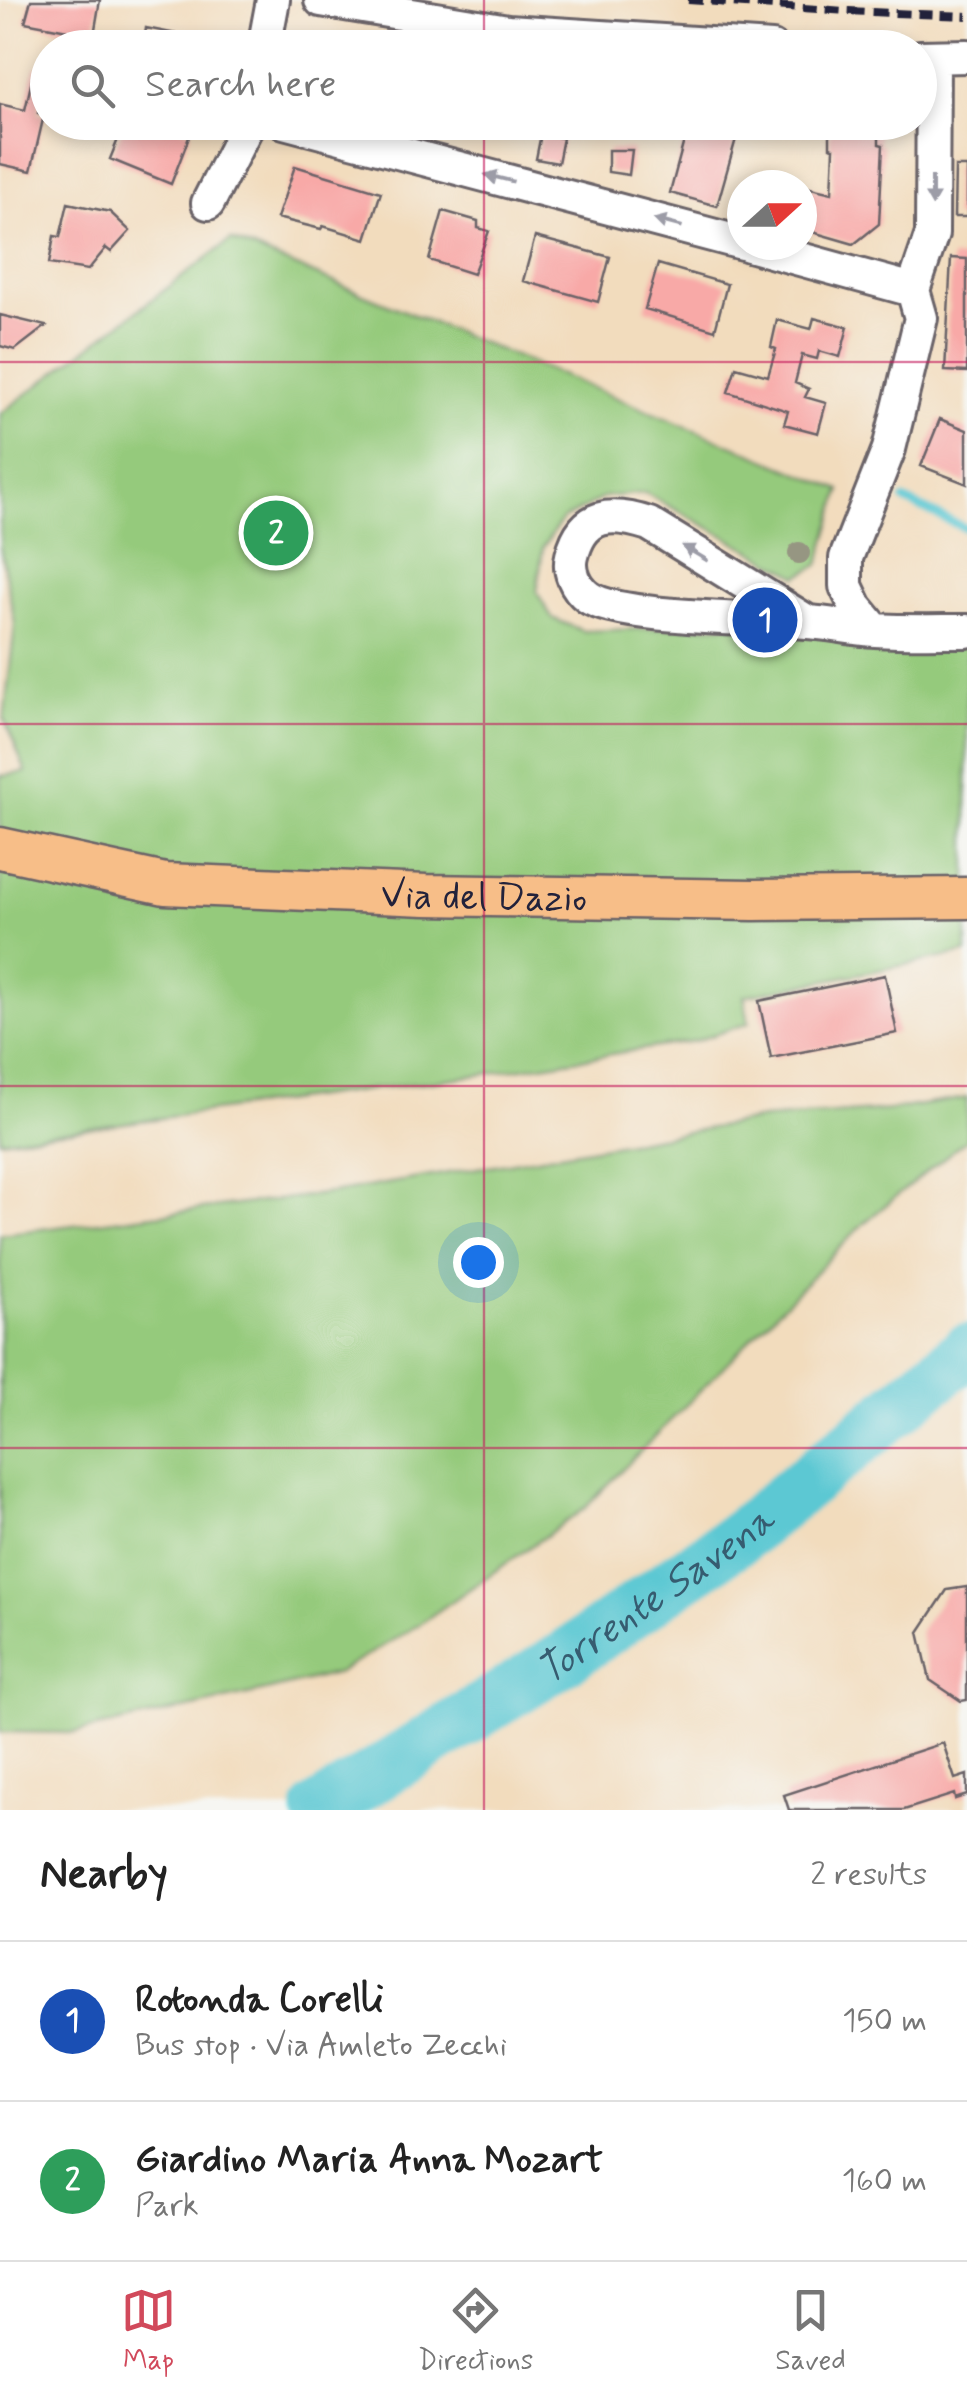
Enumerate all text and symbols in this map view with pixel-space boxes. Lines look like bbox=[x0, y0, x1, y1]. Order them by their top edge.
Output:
search box bbox=[30, 30, 937, 140]
icon: search bbox=[65, 58, 120, 113]
text: Search here bbox=[145, 61, 336, 110]
one-way arrow bbox=[483, 170, 514, 185]
north arrow bbox=[727, 170, 817, 260]
one-way arrow bbox=[924, 175, 940, 207]
one-way arrow bbox=[652, 214, 683, 230]
pin: 2 bbox=[244, 496, 308, 570]
one-way arrow bbox=[681, 544, 709, 562]
pin: 1 bbox=[732, 582, 798, 658]
street label: Via del Dazio bbox=[380, 871, 587, 924]
your location bbox=[453, 1237, 504, 1288]
water label: Torrente Savena bbox=[528, 1495, 788, 1698]
text: Nearby bbox=[40, 1848, 168, 1903]
text: 2 results bbox=[810, 1854, 927, 1896]
text: Rotonda Corelli bbox=[135, 1976, 384, 2025]
text: 1 bbox=[65, 2000, 80, 2042]
text: 150 m bbox=[842, 2000, 927, 2042]
text: Bus stop · Via Amleto Zecchi bbox=[135, 2025, 507, 2067]
text: Giardino Maria Anna Mozart bbox=[135, 2136, 603, 2185]
text: 2 bbox=[65, 2160, 80, 2202]
text: 160 m bbox=[842, 2160, 927, 2202]
text: Park bbox=[135, 2185, 199, 2227]
tab: Map bbox=[121, 2283, 176, 2380]
tab: Directions bbox=[418, 2283, 533, 2380]
tab: Saved bbox=[775, 2283, 846, 2380]

